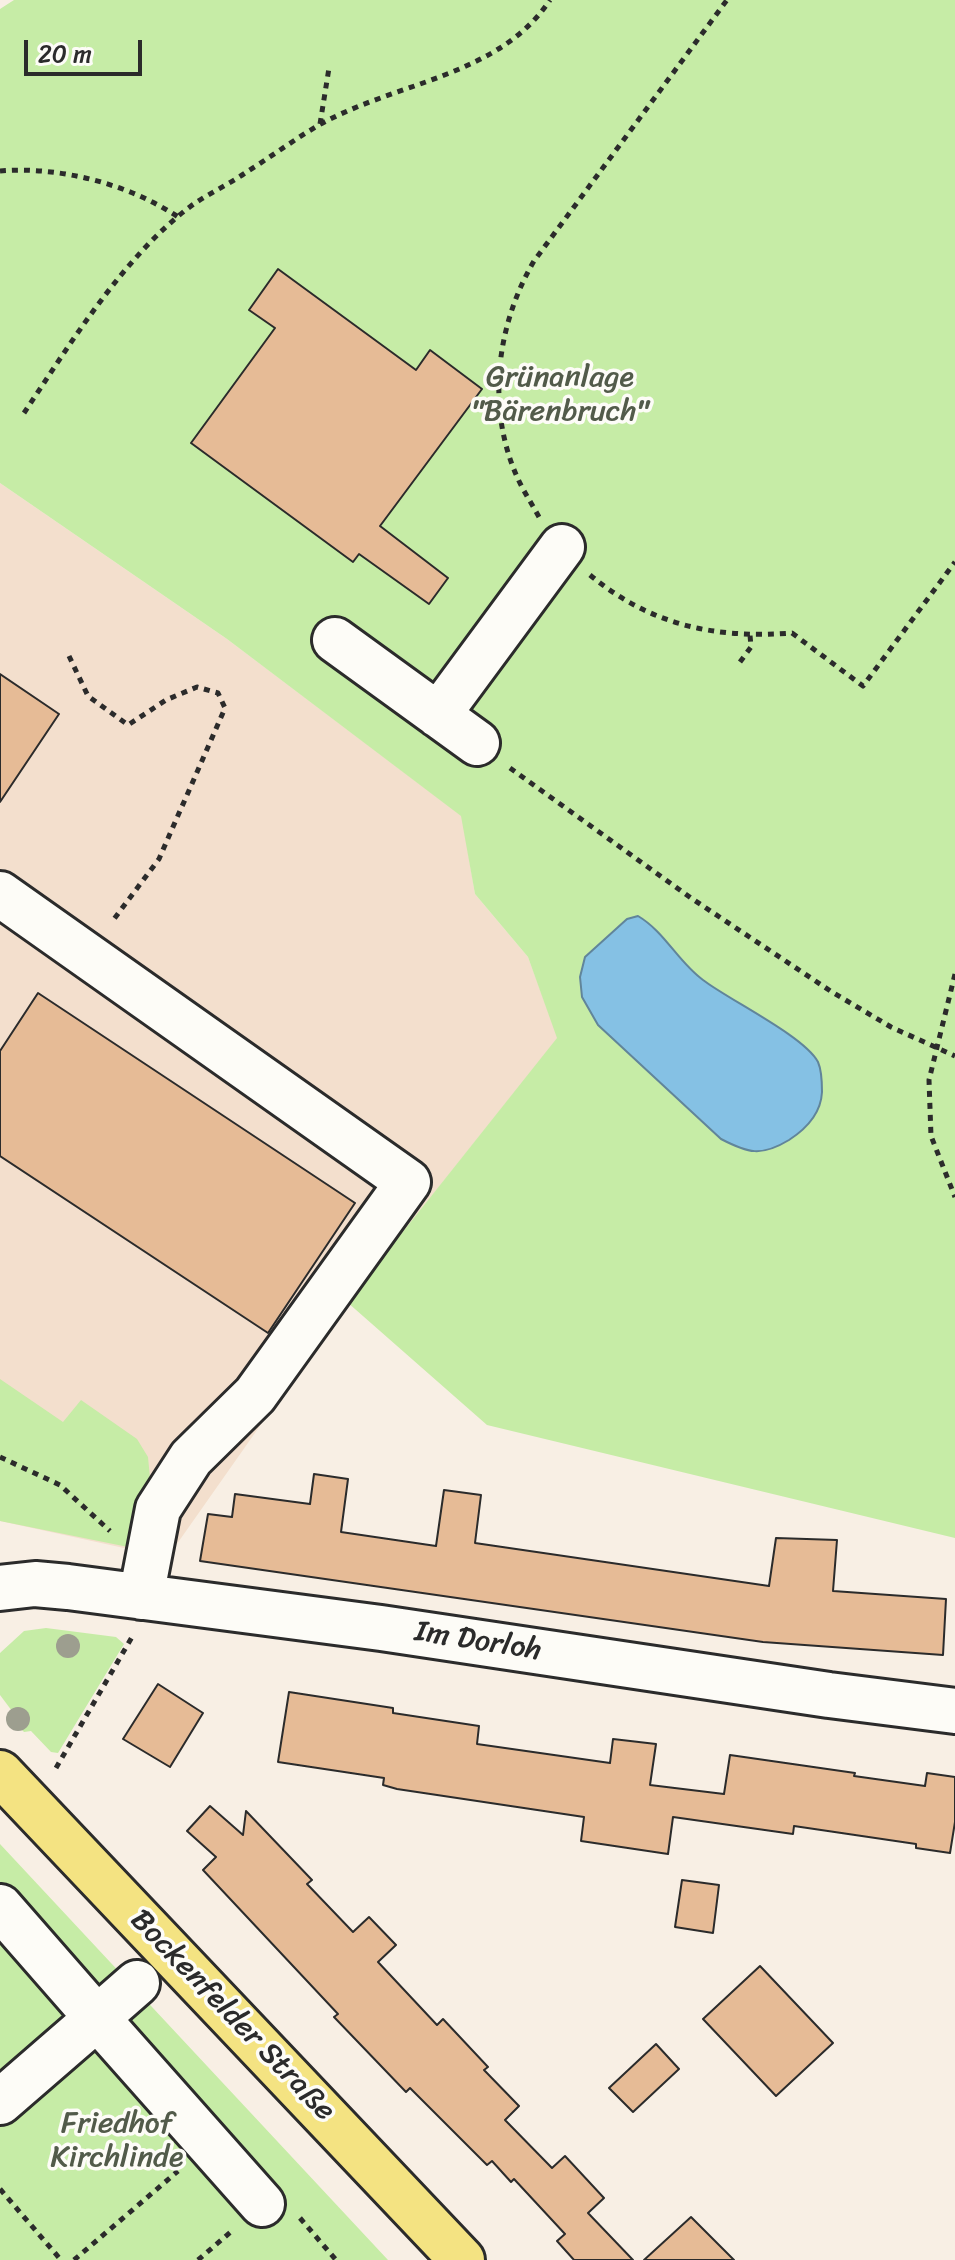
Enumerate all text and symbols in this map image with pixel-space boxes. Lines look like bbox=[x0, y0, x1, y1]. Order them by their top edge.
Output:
scale bar bbox=[28, 24, 146, 74]
text: 20 m bbox=[38, 33, 92, 75]
park label: Grünanlage "Bärenbruch" bbox=[471, 360, 649, 430]
street label: Im Dorloh bbox=[412, 1614, 544, 1670]
street label: Bockenfelder Straße bbox=[122, 1903, 342, 2129]
park label: Friedhof Kirchlinde bbox=[51, 2106, 183, 2176]

